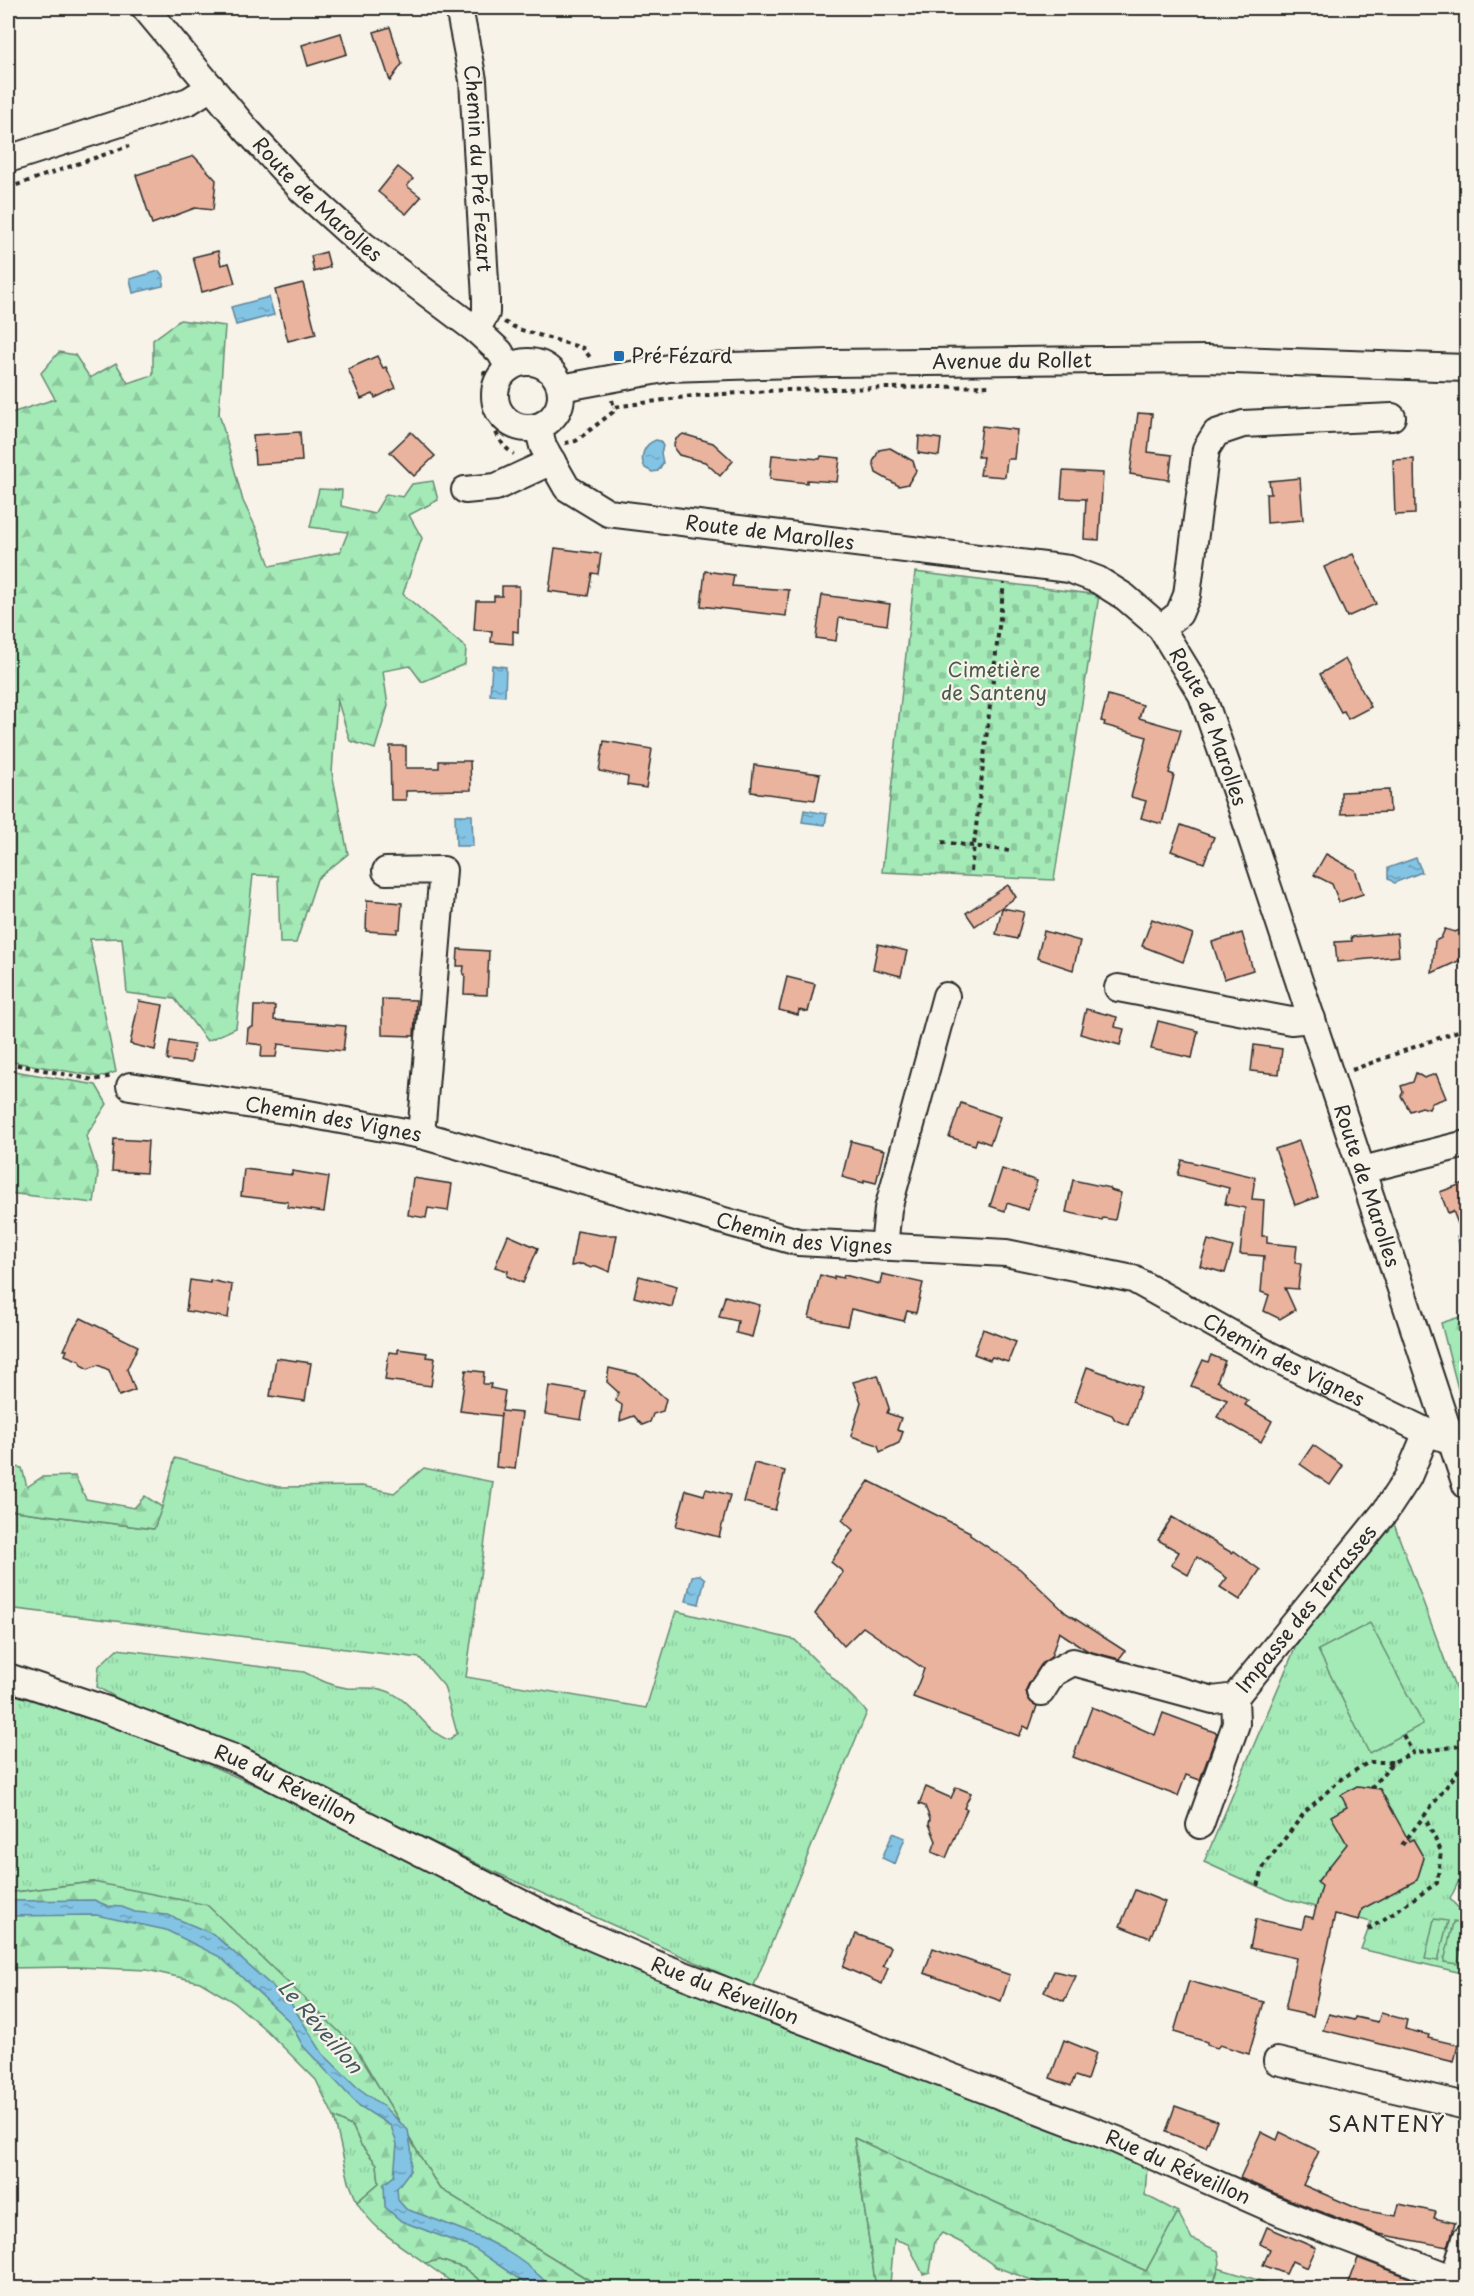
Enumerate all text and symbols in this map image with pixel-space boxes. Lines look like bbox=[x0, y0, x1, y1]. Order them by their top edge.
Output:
street label: Chemin du Pré Fezart bbox=[456, 62, 500, 273]
street label: Route de Marolles bbox=[246, 130, 389, 268]
place label: Pré Fézard bbox=[631, 340, 732, 370]
street label: Avenue du Rollet bbox=[932, 344, 1092, 376]
marker: Pré Fézard bbox=[612, 349, 626, 363]
street label: Route de Marolles bbox=[684, 507, 856, 557]
street label: Route de Marolles bbox=[1162, 641, 1256, 810]
park label: Cimetière de Santeny bbox=[941, 654, 1047, 707]
street label: Chemin des Vignes bbox=[243, 1088, 424, 1149]
street label: Route de Marolles bbox=[1327, 1100, 1409, 1271]
street label: Chemin des Vignes bbox=[713, 1204, 893, 1261]
street label: Chemin des Vignes bbox=[1197, 1305, 1370, 1413]
street label: Impasse des Terrasses bbox=[1228, 1518, 1383, 1699]
street label: Rue du Réveillon bbox=[210, 1736, 363, 1832]
street label: Rue du Réveillon bbox=[647, 1948, 804, 2032]
water label: Le Réveillon bbox=[271, 1972, 372, 2080]
district label: SANTENY bbox=[1328, 2106, 1446, 2139]
street label: Rue du Réveillon bbox=[1101, 2121, 1256, 2211]

